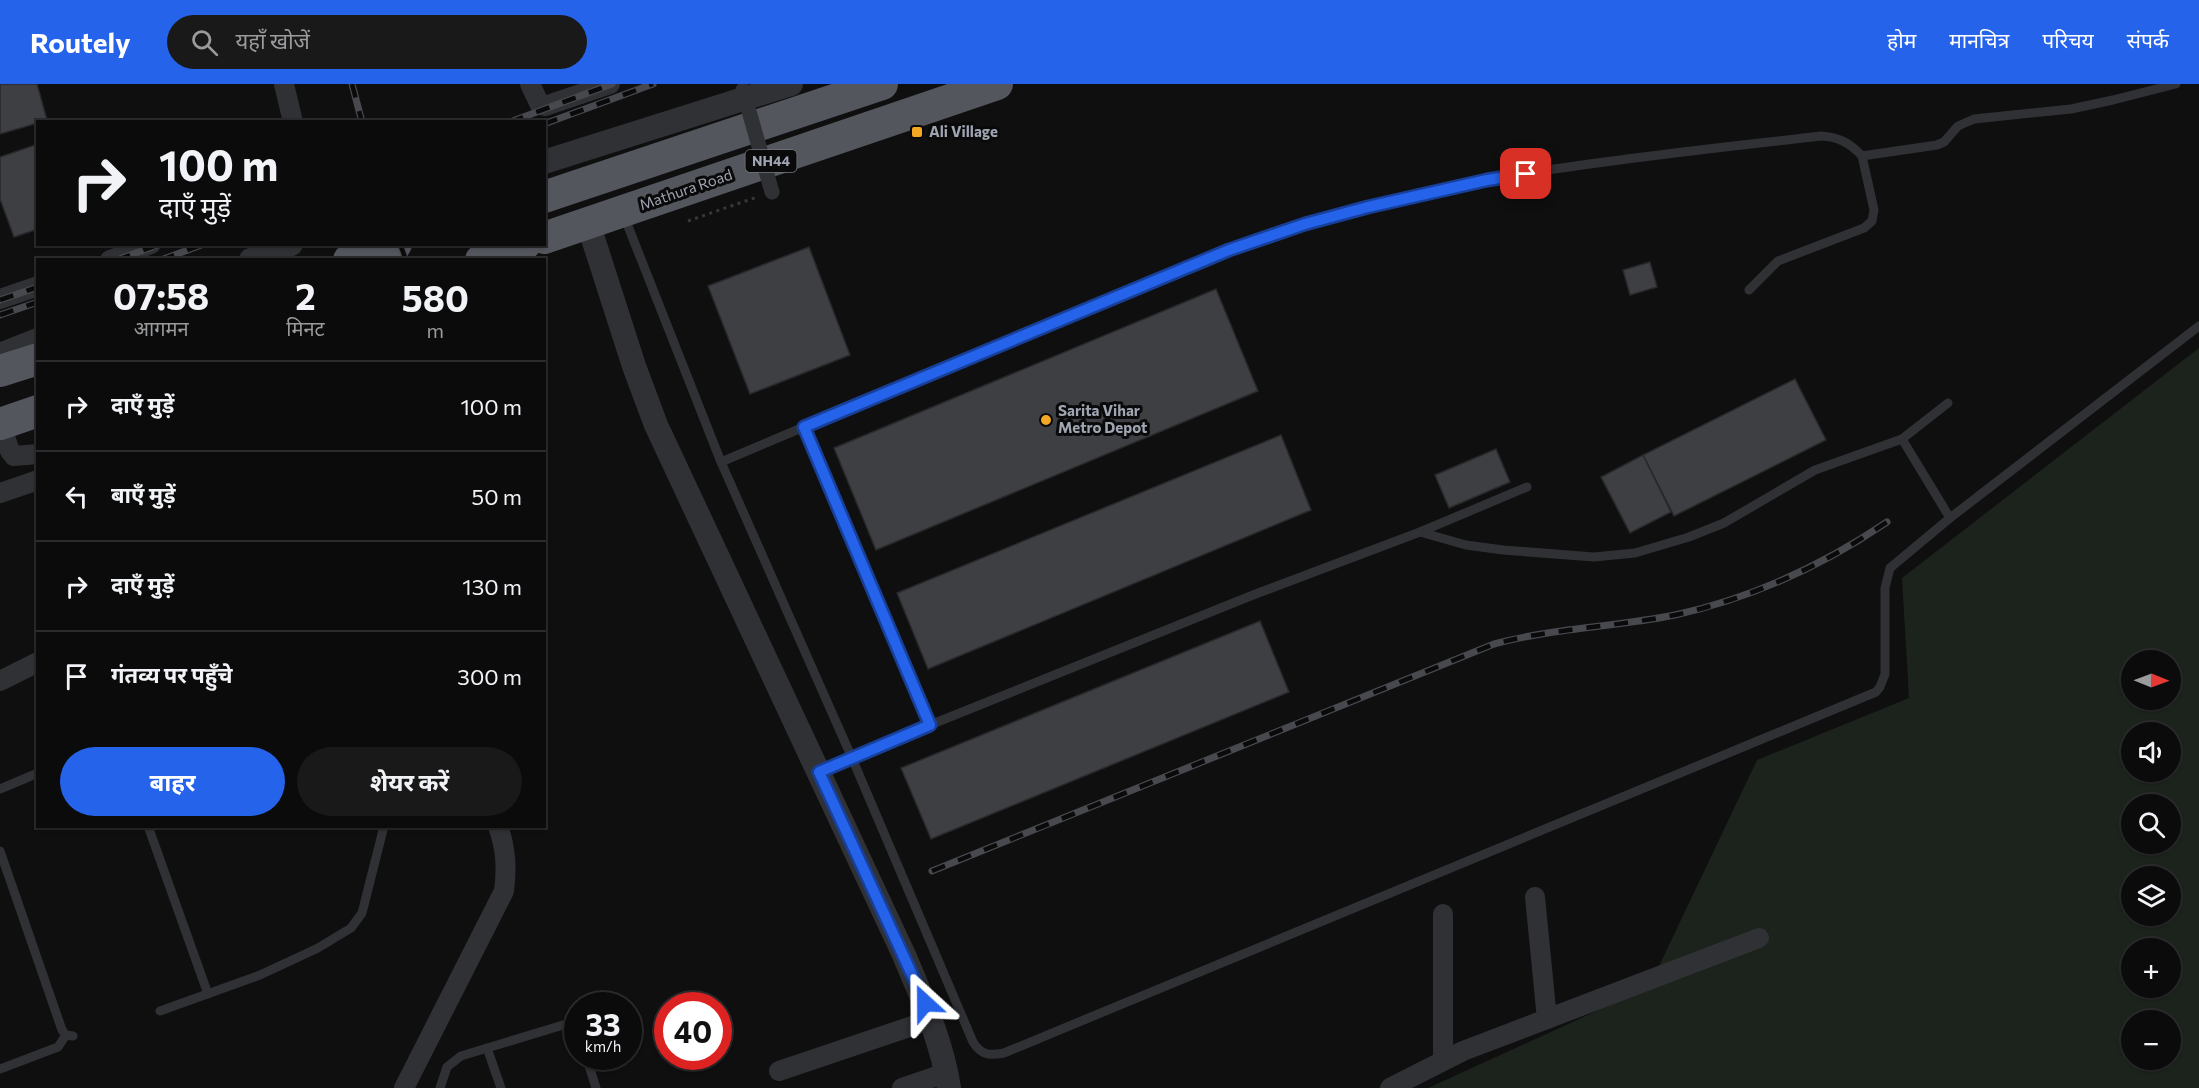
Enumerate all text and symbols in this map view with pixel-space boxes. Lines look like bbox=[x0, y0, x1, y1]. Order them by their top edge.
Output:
search box bbox=[167, 15, 587, 69]
text: Routely bbox=[30, 25, 131, 59]
icon: search bbox=[188, 26, 221, 59]
text: यहाँ खोजें bbox=[236, 27, 310, 54]
text: होम bbox=[1887, 27, 1916, 52]
text: मानचित्र bbox=[1949, 27, 2009, 52]
text: परिचय bbox=[2042, 27, 2094, 52]
text: संपर्क bbox=[2127, 27, 2169, 52]
place label: Ali Village bbox=[929, 122, 998, 140]
marker: Ali Village bbox=[910, 125, 924, 139]
text: 100 m bbox=[159, 138, 279, 190]
icon: right bbox=[60, 144, 138, 222]
pin bbox=[1500, 148, 1551, 199]
road number: NH44 bbox=[746, 150, 796, 172]
icon: arrive bbox=[1509, 157, 1542, 190]
street label: Mathura Road bbox=[637, 165, 734, 213]
text: दाएँ मुड़ें bbox=[159, 190, 231, 223]
text: 07:58 bbox=[113, 273, 209, 317]
text: 2 bbox=[295, 273, 316, 317]
text: 580 bbox=[402, 275, 469, 319]
text: आगमन bbox=[134, 316, 189, 340]
text: मिनट bbox=[286, 316, 325, 340]
text: m bbox=[427, 318, 444, 342]
icon: right bbox=[60, 390, 93, 423]
text: दाएँ मुड़ें bbox=[111, 391, 174, 418]
text: 100 m bbox=[460, 393, 522, 420]
place label: Sarita Vihar Metro Depot bbox=[1058, 401, 1147, 436]
marker: Sarita Vihar Metro Depot bbox=[1039, 413, 1053, 427]
icon: left bbox=[60, 480, 93, 513]
text: बाएँ मुड़ें bbox=[111, 481, 176, 508]
text: 50 m bbox=[472, 483, 522, 510]
icon: right bbox=[60, 570, 93, 603]
text: दाएँ मुड़ें bbox=[111, 571, 174, 598]
text: 130 m bbox=[462, 573, 522, 600]
north arrow bbox=[2121, 650, 2181, 710]
map controls bbox=[2121, 650, 2181, 1070]
icon: arrive bbox=[60, 660, 93, 693]
text: गंतव्य पर पहुँचे bbox=[111, 661, 233, 688]
text: 300 m bbox=[457, 663, 522, 690]
button: sound bbox=[2121, 722, 2181, 782]
button: बाहर bbox=[60, 747, 285, 816]
button: शेयर करें bbox=[297, 747, 522, 816]
button: search bbox=[2121, 794, 2181, 854]
button: layers bbox=[2121, 866, 2181, 926]
button: + bbox=[2121, 938, 2181, 998]
position arrow bbox=[893, 971, 957, 1035]
speed limit sign: 40 bbox=[654, 992, 732, 1070]
text: 33 bbox=[586, 1005, 620, 1042]
button: − bbox=[2121, 1010, 2181, 1070]
text: km/h bbox=[585, 1037, 621, 1055]

